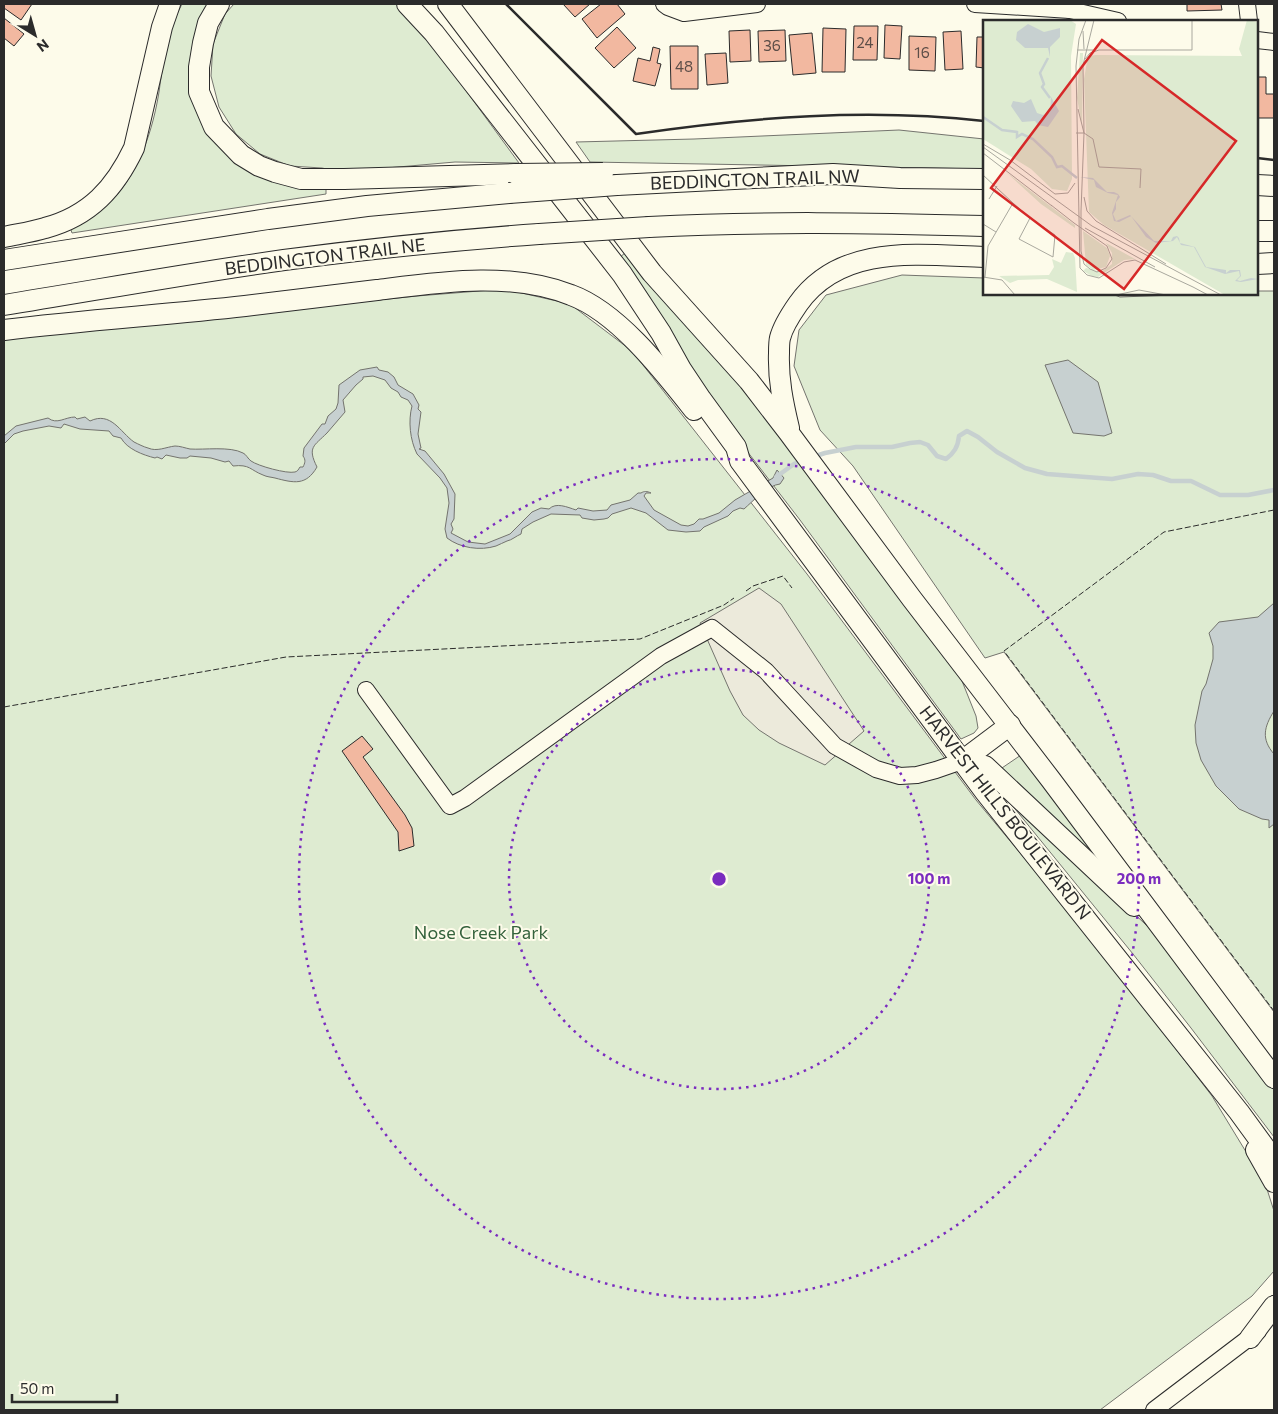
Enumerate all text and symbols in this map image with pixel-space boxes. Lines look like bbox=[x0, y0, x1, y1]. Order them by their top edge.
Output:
north arrow bbox=[10, 10, 60, 60]
inset map bbox=[983, 20, 1258, 295]
house number: 24 bbox=[856, 33, 874, 51]
text: N bbox=[34, 36, 52, 56]
house number: 36 bbox=[763, 36, 781, 54]
house number: 16 bbox=[914, 43, 930, 61]
house number: 48 bbox=[675, 57, 693, 75]
street label: BEDDINGTON TRAIL NW bbox=[650, 164, 860, 194]
street label: BEDDINGTON TRAIL NE bbox=[223, 233, 427, 279]
street label: HARVEST HILLS BOULEVARD N bbox=[915, 701, 1096, 924]
text: 100 m bbox=[908, 869, 950, 887]
text: 200 m bbox=[1117, 869, 1161, 887]
centre of rings bbox=[710, 870, 728, 888]
park label: Nose Creek Park bbox=[414, 921, 548, 943]
scale bar bbox=[12, 1372, 118, 1404]
text: 50 m bbox=[20, 1379, 54, 1397]

